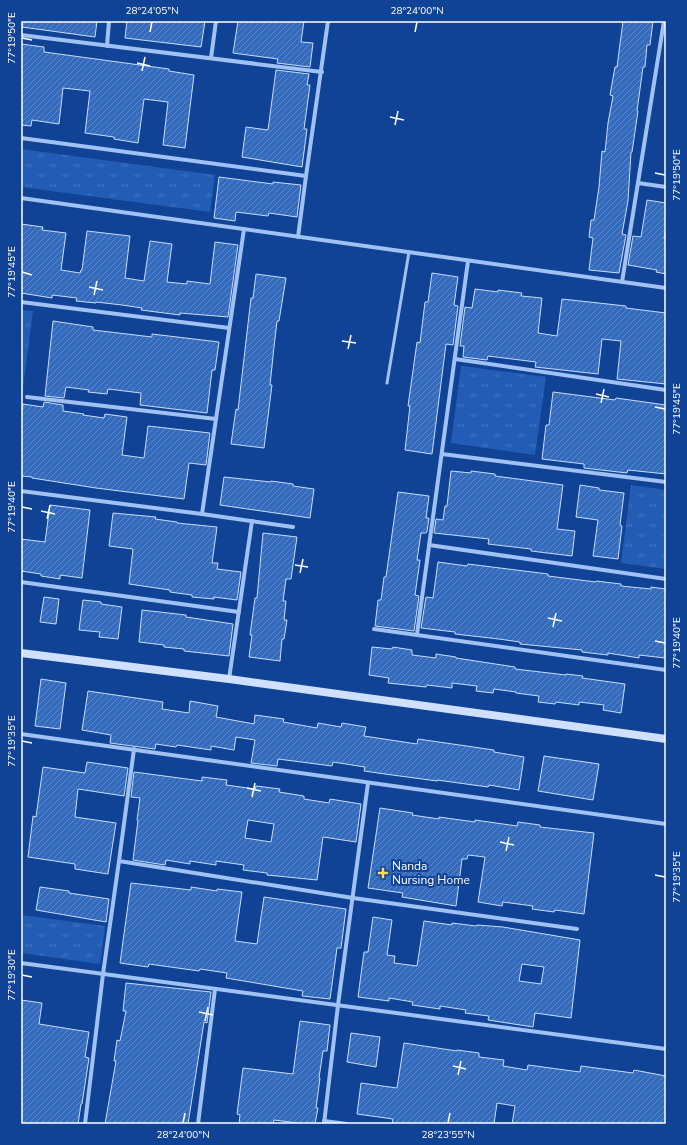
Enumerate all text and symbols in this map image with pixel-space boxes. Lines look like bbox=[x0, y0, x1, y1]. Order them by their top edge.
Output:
text: 28°24'05"N bbox=[125, 4, 179, 18]
text: 28°24'00"N bbox=[390, 4, 444, 18]
text: 77°19'50"E bbox=[5, 12, 19, 64]
text: 77°19'50"E bbox=[670, 149, 684, 201]
text: 77°19'45"E bbox=[5, 246, 19, 298]
text: 77°19'45"E bbox=[670, 383, 684, 435]
text: 77°19'40"E bbox=[5, 481, 19, 533]
text: 77°19'40"E bbox=[670, 617, 684, 669]
text: 77°19'35"E bbox=[5, 715, 19, 767]
text: 77°19'35"E bbox=[670, 851, 684, 903]
place label: Nanda Nursing Home bbox=[392, 858, 470, 888]
marker: Nanda Nursing Home bbox=[377, 867, 389, 879]
text: 77°19'30"E bbox=[5, 949, 19, 1001]
text: 28°24'00"N bbox=[156, 1128, 210, 1142]
text: 28°23'55"N bbox=[421, 1128, 475, 1142]

